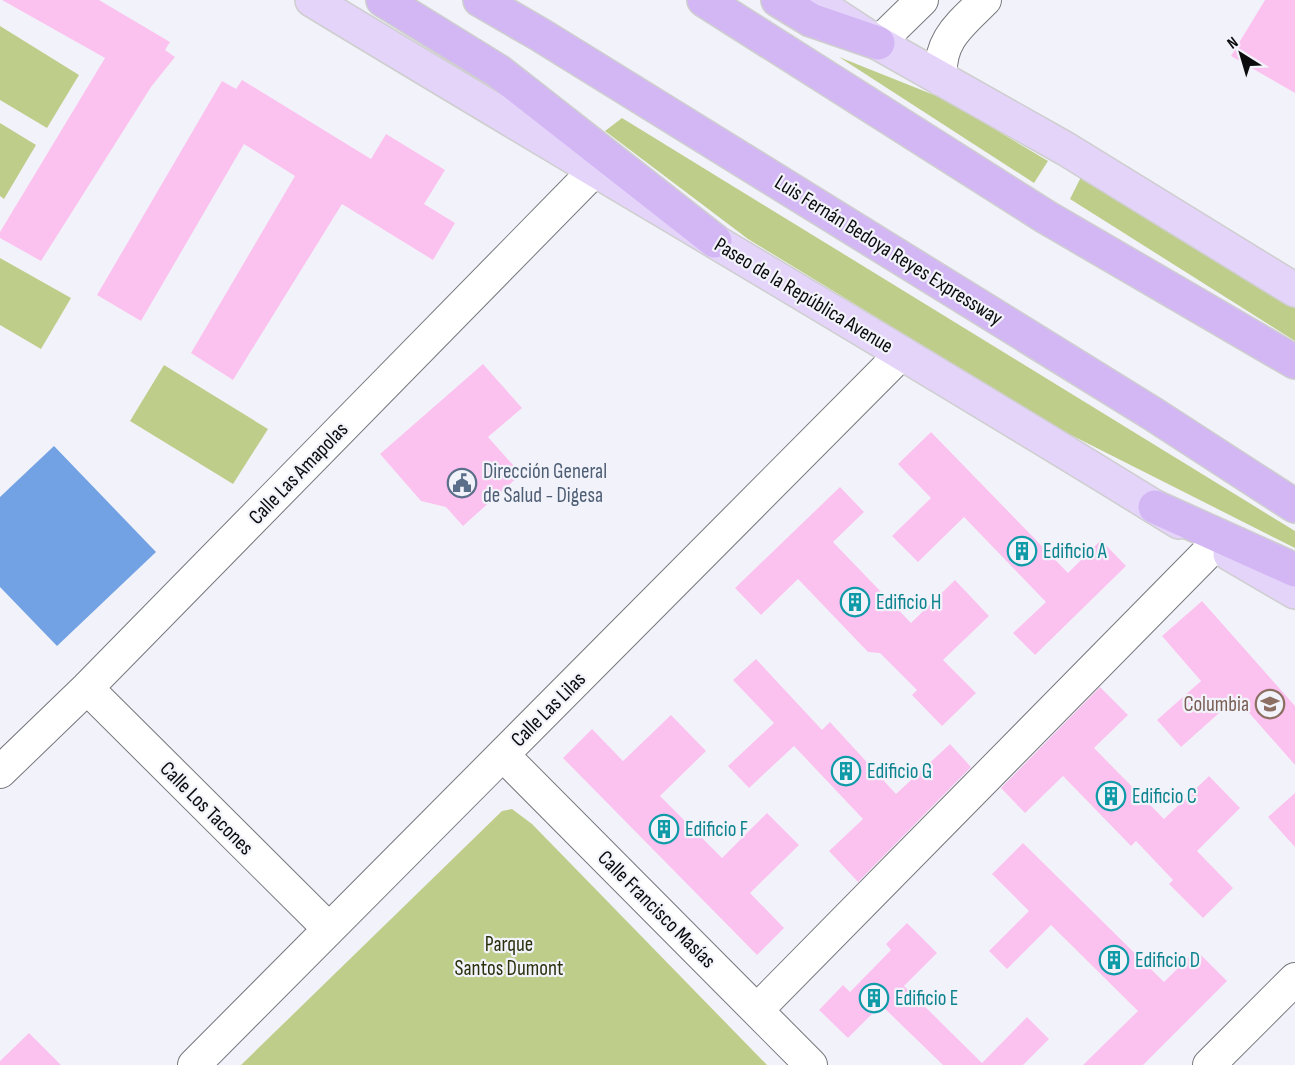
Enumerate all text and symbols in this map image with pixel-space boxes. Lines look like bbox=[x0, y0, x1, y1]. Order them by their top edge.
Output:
north arrow bbox=[1211, 24, 1271, 84]
text: N bbox=[1224, 33, 1242, 53]
street label: Luis Fernán Bedoya Reyes Expressway bbox=[770, 170, 1007, 331]
street label: Paseo de la República Avenue bbox=[710, 232, 898, 359]
street label: Calle Las Amapolas bbox=[243, 417, 353, 530]
place label: Dirección General de Salud - Digesa bbox=[483, 459, 607, 508]
public building icon: Dirección General de Salud - Digesa bbox=[446, 467, 478, 499]
building icon: Edificio A bbox=[1006, 535, 1038, 567]
place label: Edificio A bbox=[1043, 539, 1108, 564]
building icon: Edificio H bbox=[839, 586, 871, 618]
place label: Edificio H bbox=[876, 590, 941, 615]
street label: Calle Las Lilas bbox=[506, 667, 591, 752]
school or university icon: Columbia bbox=[1254, 688, 1286, 720]
place label: Columbia bbox=[1183, 692, 1249, 717]
building icon: Edificio G bbox=[830, 755, 862, 787]
street label: Calle Los Tacones bbox=[155, 756, 259, 860]
place label: Edificio G bbox=[867, 759, 932, 784]
building icon: Edificio C bbox=[1095, 780, 1127, 812]
place label: Edificio C bbox=[1132, 784, 1197, 809]
building icon: Edificio F bbox=[648, 813, 680, 845]
place label: Edificio F bbox=[685, 817, 748, 842]
street label: Calle Francisco Masías bbox=[593, 845, 721, 973]
park label: Parque Santos Dumont bbox=[455, 932, 563, 981]
building icon: Edificio D bbox=[1098, 944, 1130, 976]
place label: Edificio D bbox=[1135, 948, 1200, 973]
building icon: Edificio E bbox=[858, 982, 890, 1014]
place label: Edificio E bbox=[895, 986, 958, 1011]

